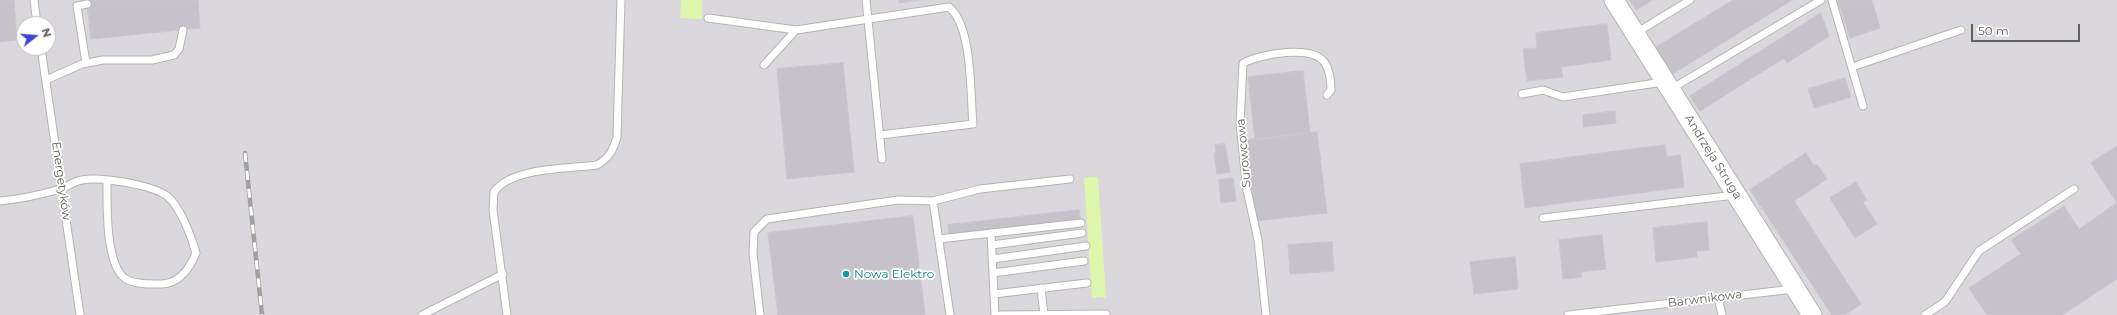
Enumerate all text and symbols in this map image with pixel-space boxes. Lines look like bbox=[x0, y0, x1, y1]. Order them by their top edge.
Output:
north arrow bbox=[16, 16, 56, 56]
scale bar bbox=[1973, 16, 2082, 42]
text: 50 m bbox=[1978, 23, 2009, 38]
text: N bbox=[39, 26, 55, 39]
street label: Andrzeja Struga bbox=[1681, 112, 1745, 202]
street label: Surowcowa bbox=[1234, 118, 1254, 188]
street label: Energetyków bbox=[48, 141, 74, 221]
place label: Nowa Elektro bbox=[854, 267, 934, 281]
marker: Nowa Elektro bbox=[841, 269, 851, 279]
street label: Barwnikowa bbox=[1667, 287, 1743, 311]

